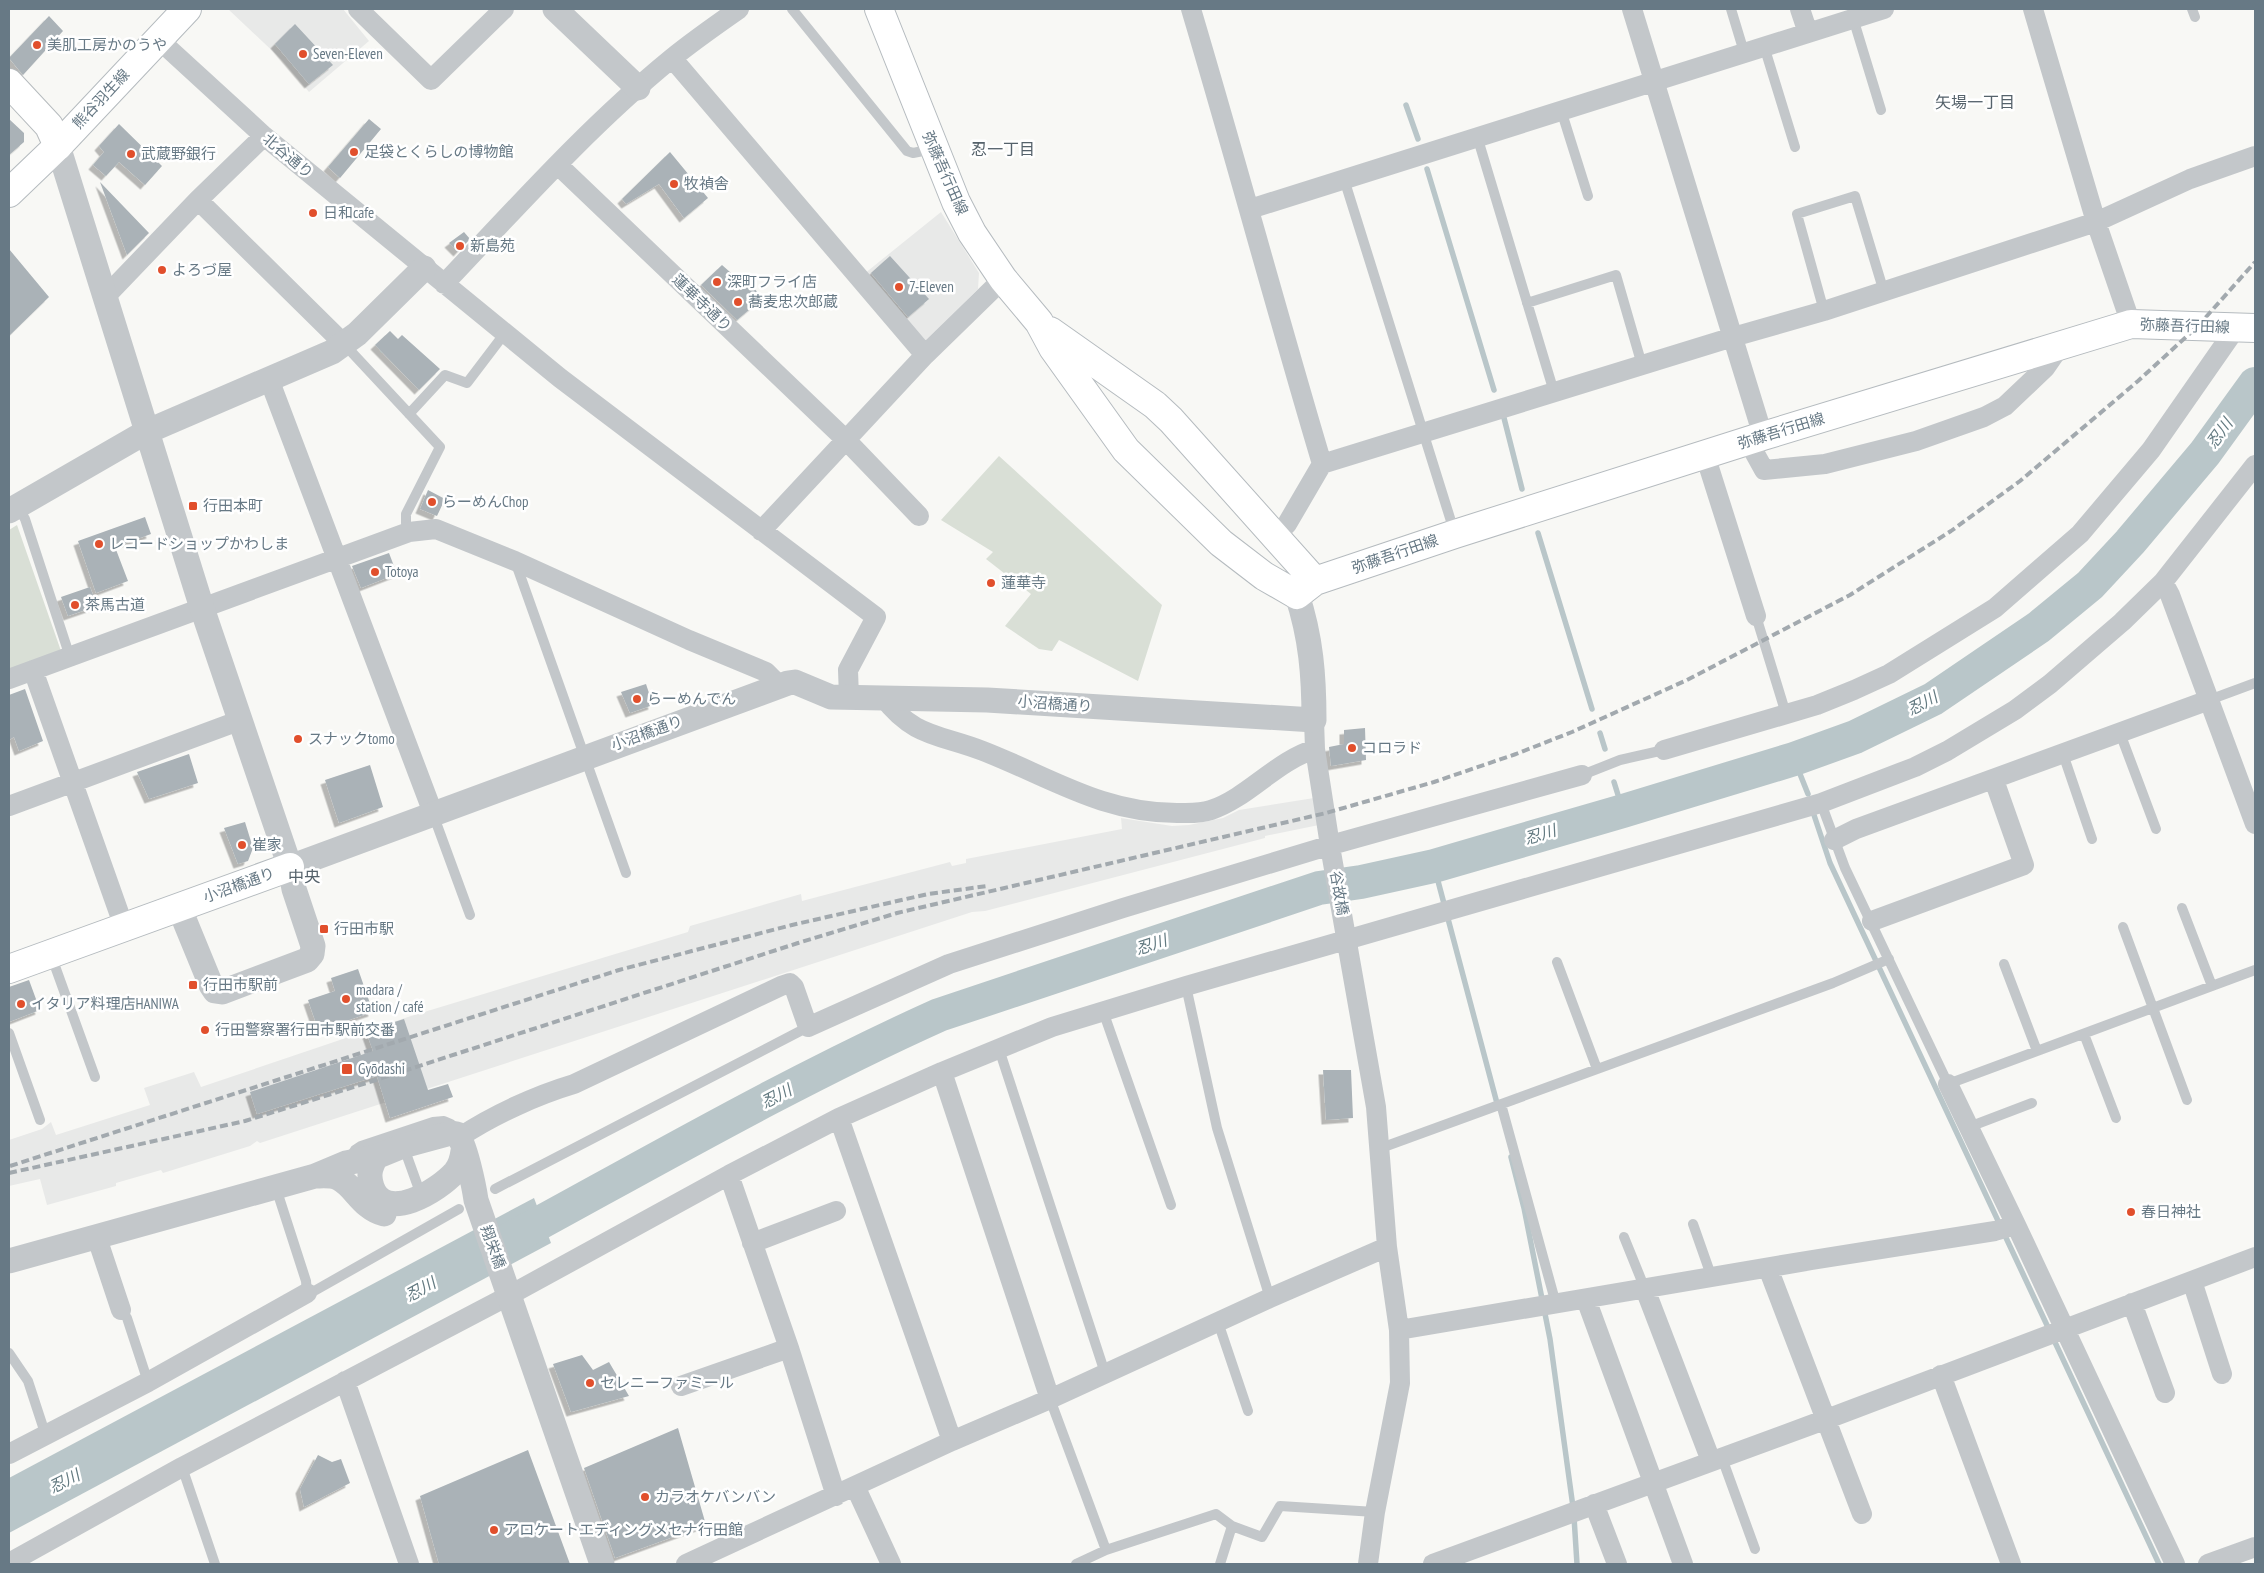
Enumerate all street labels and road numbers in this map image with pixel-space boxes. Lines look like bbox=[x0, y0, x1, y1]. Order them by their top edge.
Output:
street label: 熊谷羽生線 bbox=[68, 65, 133, 133]
street label: 弥藤吾行田線 bbox=[918, 128, 972, 218]
street label: 北谷通り bbox=[259, 129, 317, 182]
street label: 蓮華寺通り bbox=[669, 270, 736, 336]
street label: 弥藤吾行田線 bbox=[2140, 314, 2230, 337]
street label: 弥藤吾行田線 bbox=[1735, 408, 1827, 453]
street label: 弥藤吾行田線 bbox=[1349, 530, 1440, 577]
street label: 小沼橋通り bbox=[1017, 691, 1093, 716]
street label: 小沼橋通り bbox=[608, 711, 685, 754]
street label: 小沼橋通り bbox=[200, 863, 277, 906]
street label: 谷故橋 bbox=[1326, 869, 1353, 917]
street label: 翔栄橋 bbox=[477, 1222, 510, 1271]

